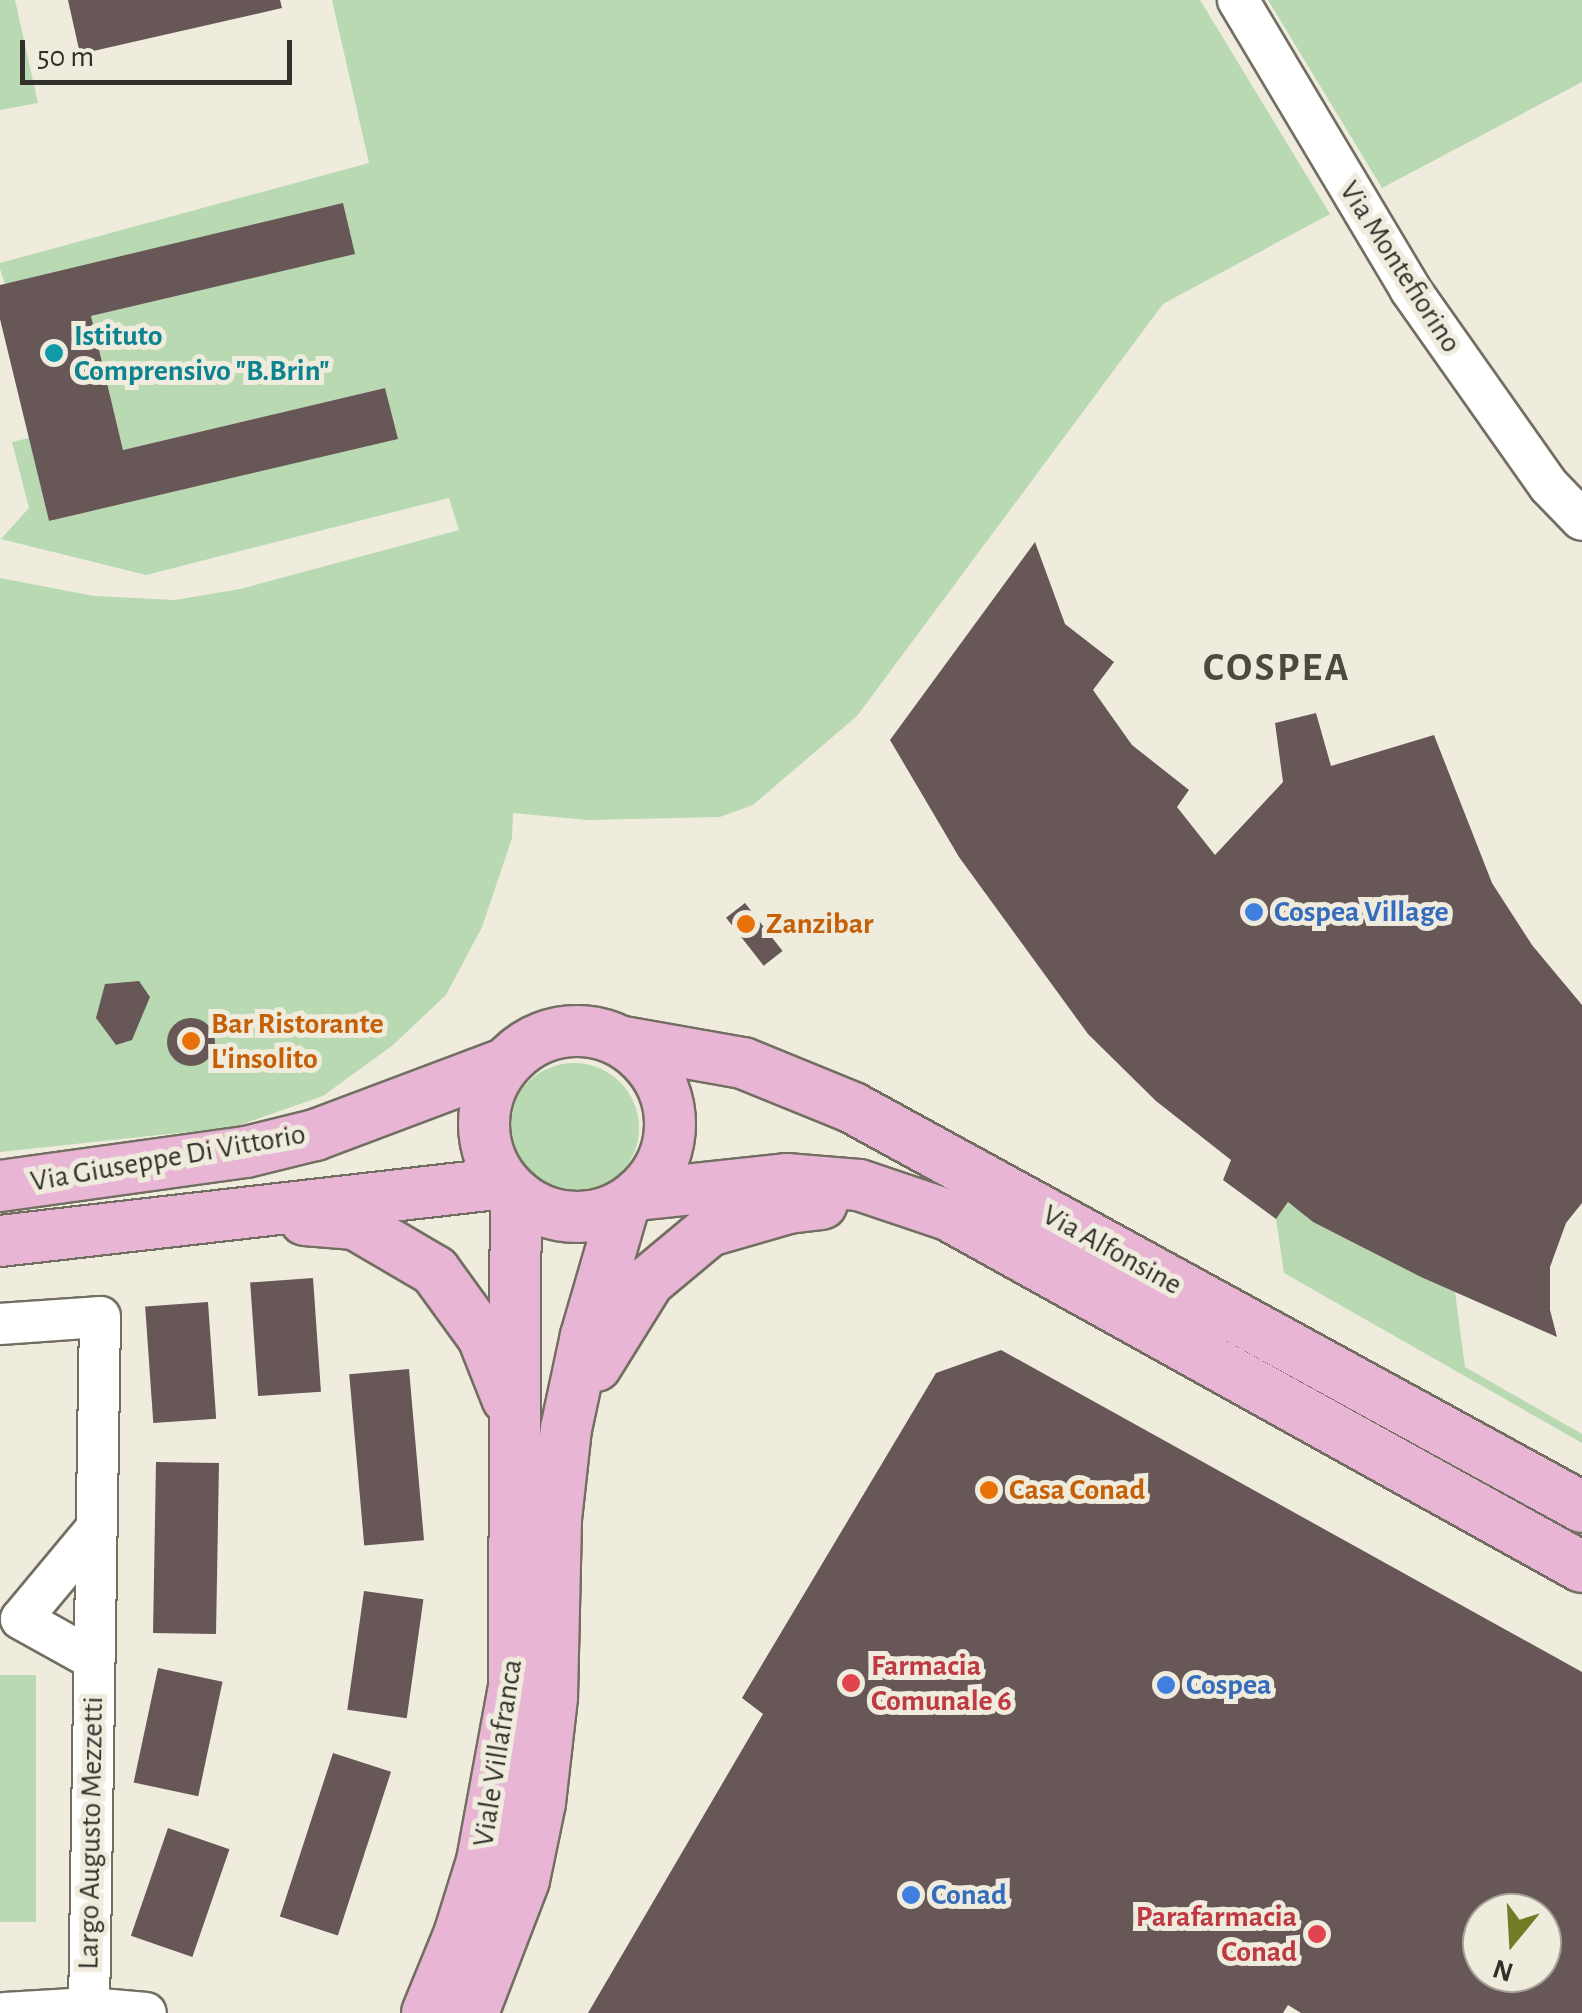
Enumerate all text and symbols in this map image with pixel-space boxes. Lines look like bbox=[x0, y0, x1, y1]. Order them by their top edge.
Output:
scale bar bbox=[25, 20, 298, 82]
text: 50 m bbox=[37, 42, 94, 72]
street label: Via Montefiorino bbox=[1331, 175, 1469, 359]
place label: Istituto Comprensivo "B.Brin" bbox=[74, 318, 330, 388]
marker: Istituto Comprensivo "B.Brin" bbox=[43, 342, 65, 364]
district label: COSPEA bbox=[1203, 644, 1351, 692]
place label: Cospea Village bbox=[1274, 894, 1449, 930]
marker: Cospea Village bbox=[1243, 901, 1265, 923]
place label: Zanzibar bbox=[766, 906, 873, 942]
marker: Zanzibar bbox=[735, 913, 757, 935]
place label: Bar Ristorante L'insolito bbox=[211, 1006, 384, 1076]
marker: Bar Ristorante L'insolito bbox=[180, 1030, 202, 1052]
street label: Via Giuseppe Di Vittorio bbox=[28, 1116, 308, 1200]
street label: Via Alfonsine bbox=[1036, 1197, 1188, 1303]
place label: Casa Conad bbox=[1009, 1472, 1145, 1508]
marker: Casa Conad bbox=[978, 1479, 1000, 1501]
place label: Farmacia Comunale 6 bbox=[871, 1648, 1012, 1718]
street label: Viale Villafranca bbox=[465, 1657, 531, 1849]
place label: Cospea bbox=[1186, 1667, 1271, 1703]
marker: Farmacia Comunale 6 bbox=[840, 1672, 862, 1694]
marker: Cospea bbox=[1155, 1674, 1177, 1696]
street label: Largo Augusto Mezzetti bbox=[71, 1696, 111, 1970]
place label: Conad bbox=[931, 1877, 1007, 1913]
marker: Conad bbox=[900, 1884, 922, 1906]
north arrow bbox=[1462, 1893, 1562, 1993]
place label: Parafarmacia Conad bbox=[1136, 1899, 1297, 1970]
marker: Parafarmacia Conad bbox=[1306, 1923, 1328, 1945]
text: N bbox=[1490, 1953, 1517, 1986]

